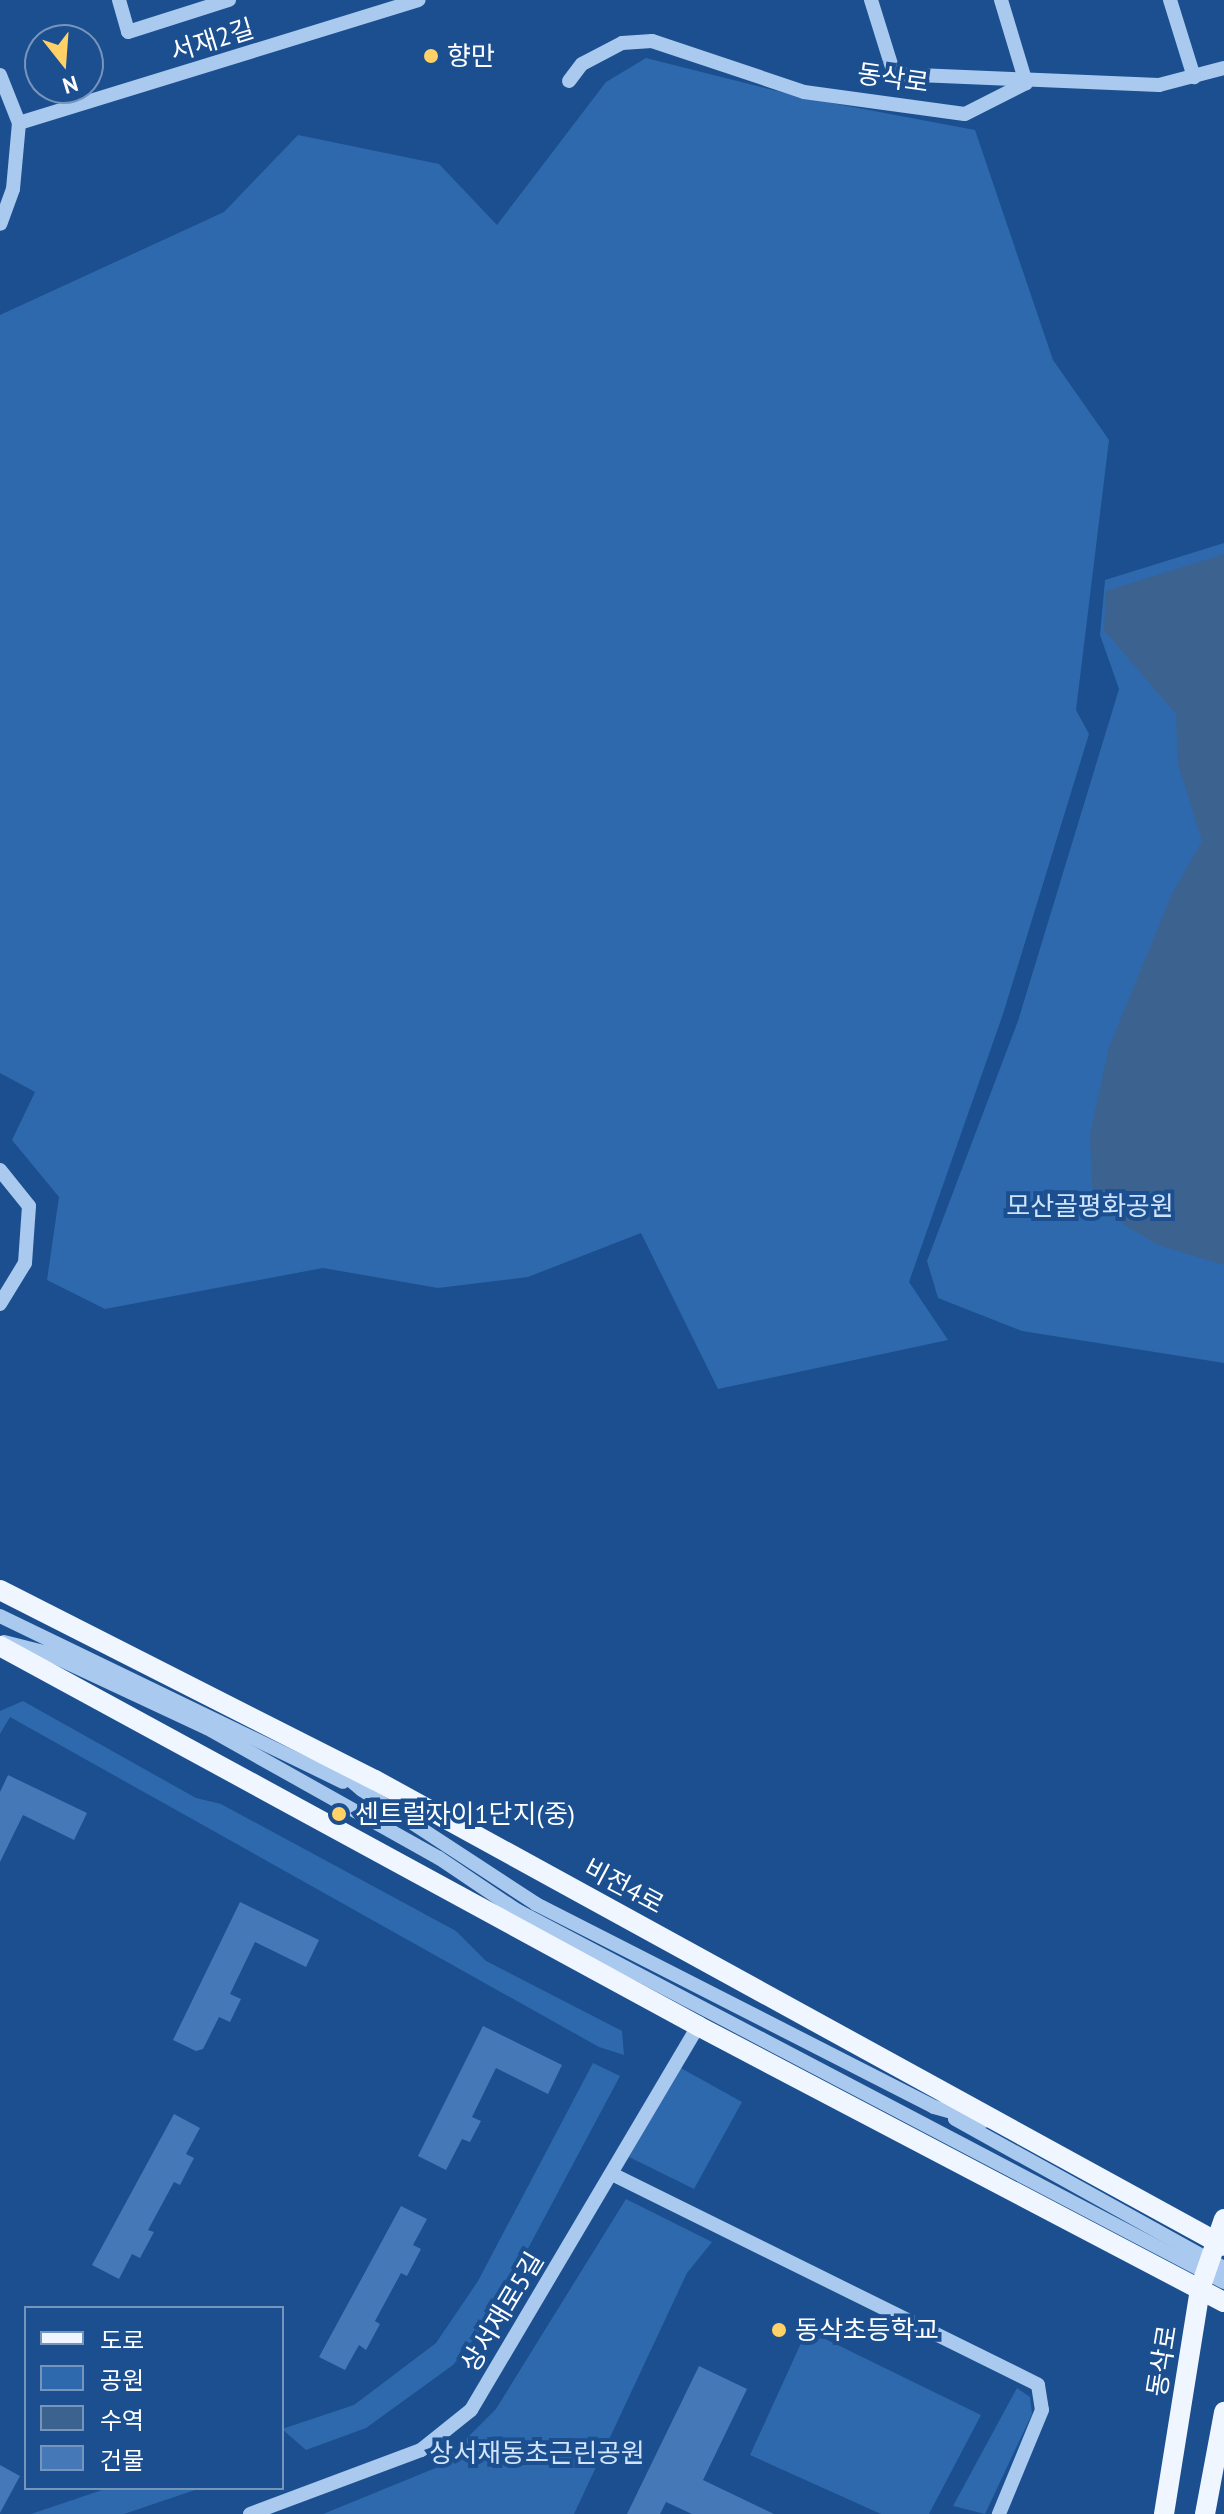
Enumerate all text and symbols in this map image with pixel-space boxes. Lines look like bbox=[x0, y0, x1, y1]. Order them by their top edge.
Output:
street label: 서재2길 bbox=[166, 13, 258, 67]
north arrow bbox=[24, 24, 104, 104]
place label: 향만 bbox=[447, 40, 495, 72]
marker: 향만 bbox=[422, 47, 440, 65]
street label: 동삭로 bbox=[855, 58, 931, 98]
text: N bbox=[59, 70, 81, 101]
park label: 모산골평화공원 bbox=[1006, 1190, 1174, 1222]
place label: 센트럴자이1단지(중) bbox=[355, 1798, 575, 1830]
marker: 센트럴자이1단지(중) bbox=[330, 1805, 348, 1823]
street label: 비전4로 bbox=[579, 1852, 669, 1920]
street label: 상서재로5길 bbox=[454, 2247, 550, 2377]
legend bbox=[24, 2306, 284, 2490]
place label: 동삭초등학교 bbox=[795, 2314, 939, 2346]
marker: 동삭초등학교 bbox=[770, 2321, 788, 2339]
street label: 동삭로 bbox=[1141, 2323, 1183, 2399]
text: 도로 bbox=[100, 2325, 144, 2356]
text: 공원 bbox=[100, 2365, 144, 2396]
text: 수역 bbox=[100, 2405, 144, 2436]
park label: 상서재동초근린공원 bbox=[429, 2437, 645, 2469]
text: 건물 bbox=[100, 2445, 144, 2476]

